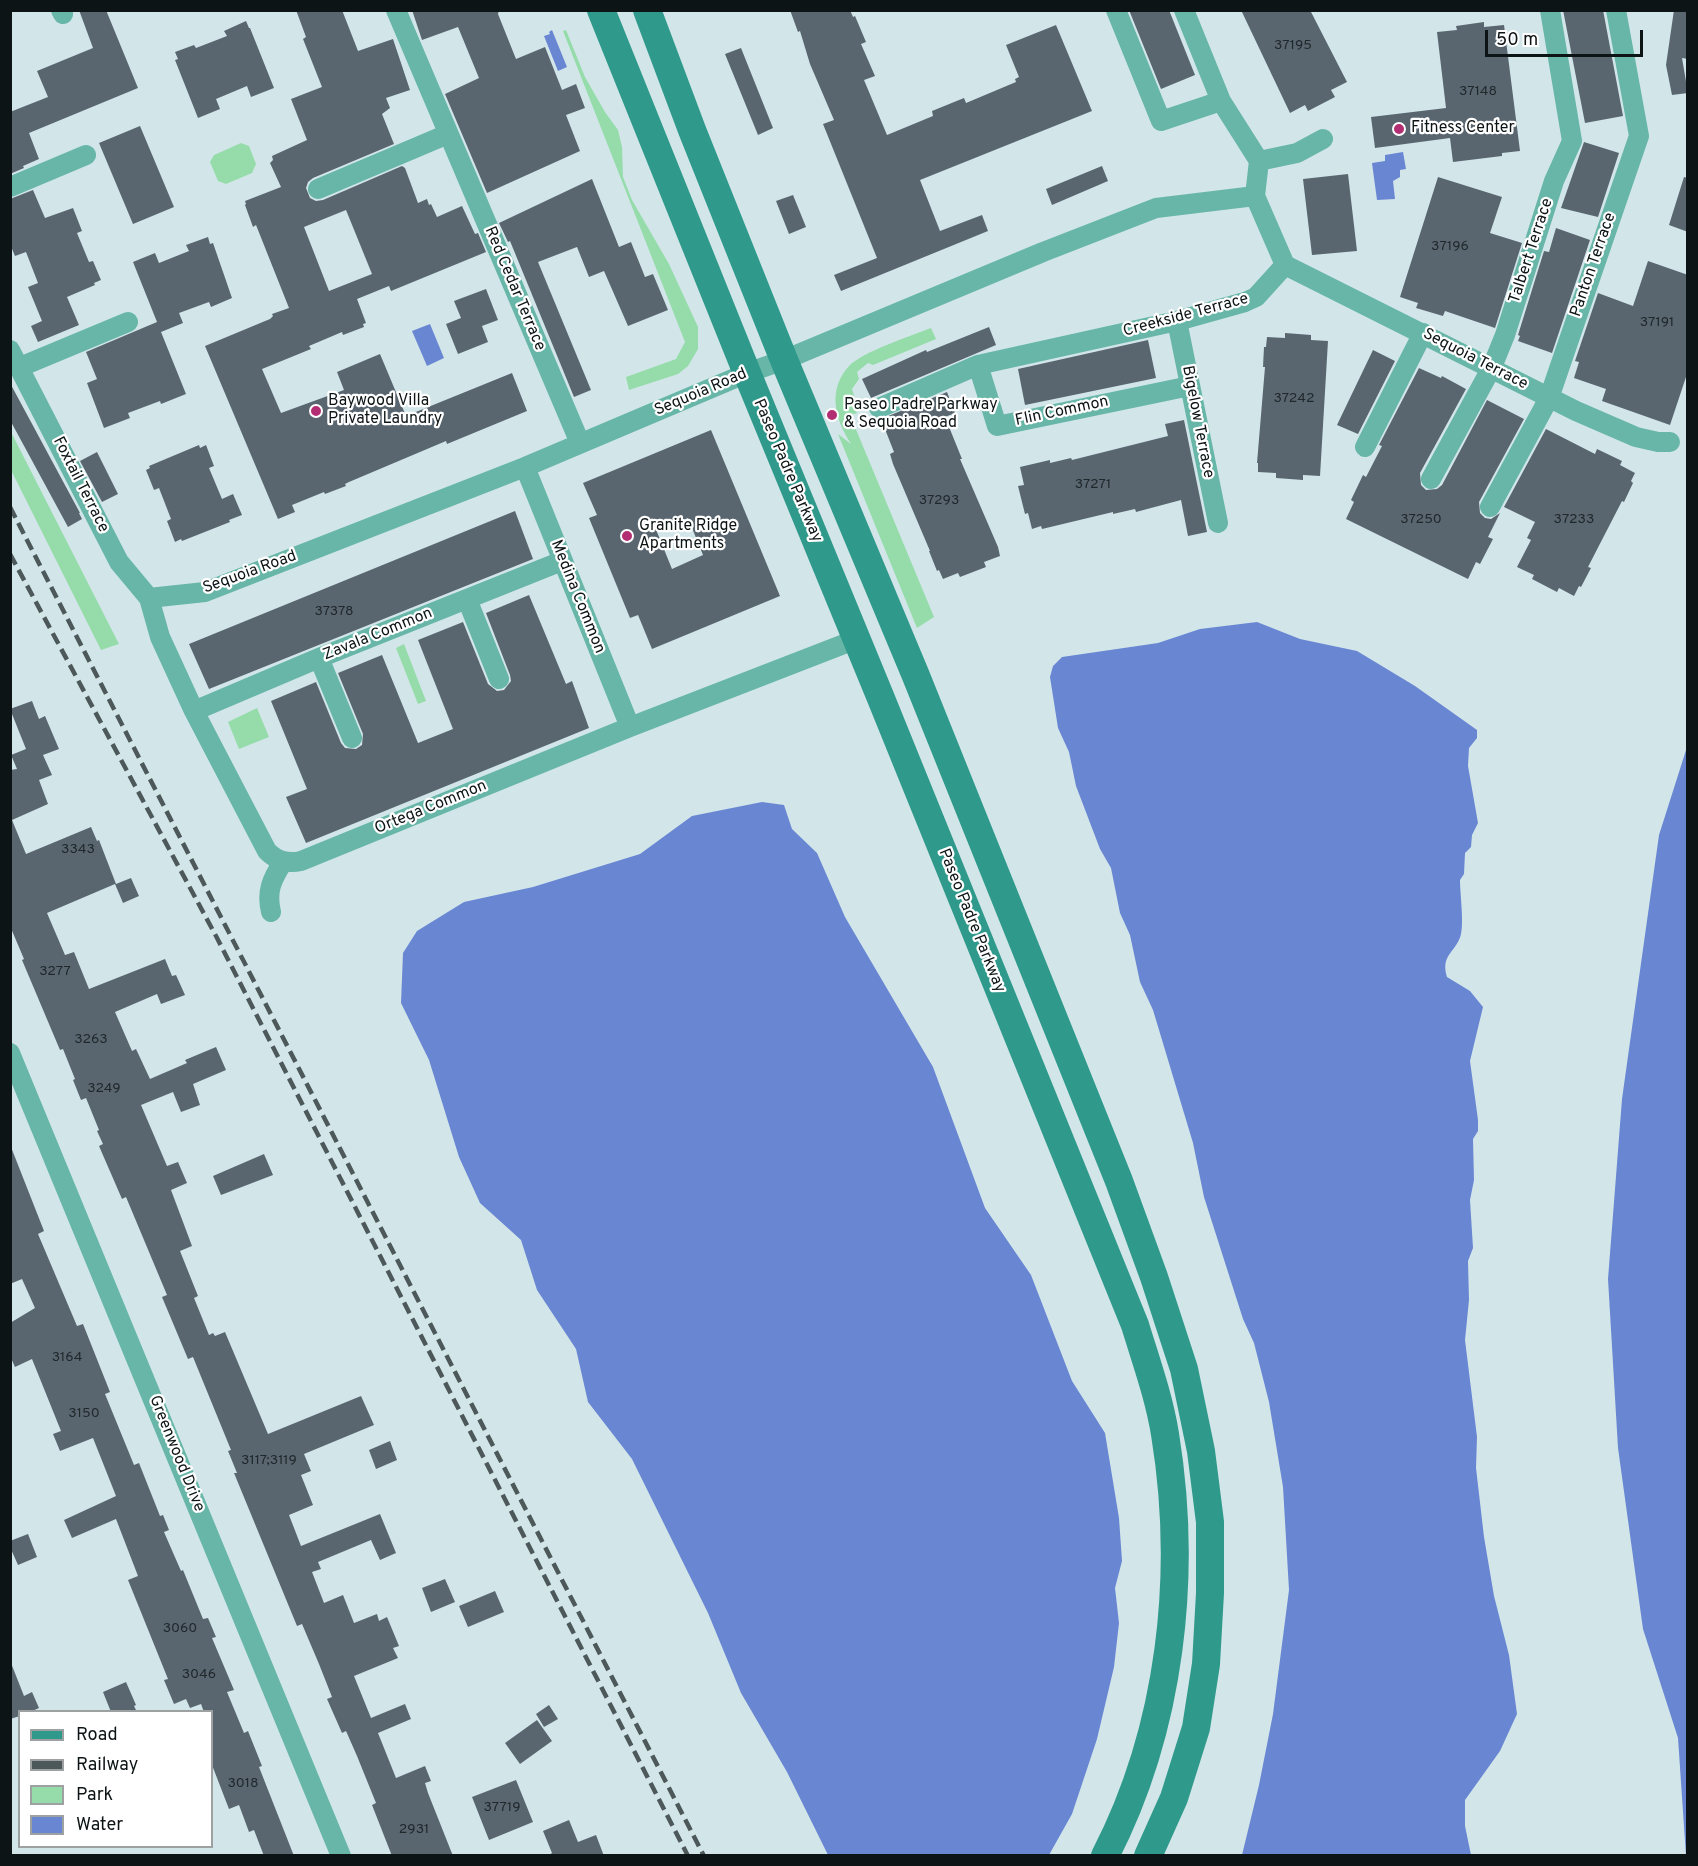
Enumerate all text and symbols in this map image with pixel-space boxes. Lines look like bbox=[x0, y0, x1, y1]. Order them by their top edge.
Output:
scale bar bbox=[1488, 18, 1646, 56]
text: 50 m bbox=[1496, 29, 1538, 52]
house number: 37195 bbox=[1274, 38, 1312, 54]
house number: 37148 bbox=[1459, 84, 1497, 100]
place label: Fitness Center bbox=[1411, 119, 1515, 139]
marker: Fitness Center bbox=[1392, 122, 1406, 136]
street label: Talbert Terrace bbox=[1506, 196, 1558, 306]
street label: Panton Terrace bbox=[1567, 210, 1621, 320]
street label: Red Cedar Terrace bbox=[479, 224, 549, 354]
house number: 37196 bbox=[1431, 239, 1469, 255]
street label: Creekside Terrace bbox=[1121, 290, 1251, 342]
house number: 37191 bbox=[1640, 315, 1674, 331]
street label: Sequoia Terrace bbox=[1419, 325, 1531, 395]
street label: Bigelow Terrace bbox=[1177, 364, 1217, 480]
street label: Sequoia Road bbox=[652, 365, 750, 421]
house number: 37242 bbox=[1273, 391, 1315, 407]
place label: Baywood Villa Private Laundry bbox=[328, 392, 442, 430]
street label: Flin Common bbox=[1014, 393, 1110, 431]
place label: Paseo Padre Parkway & Sequoia Road bbox=[844, 396, 998, 434]
street label: Paseo Padre Parkway bbox=[748, 397, 826, 545]
marker: Baywood Villa Private Laundry bbox=[309, 404, 323, 418]
marker: Paseo Padre Parkway & Sequoia Road bbox=[825, 408, 839, 422]
street label: Foxtail Terrace bbox=[48, 434, 112, 536]
house number: 37271 bbox=[1075, 477, 1111, 493]
house number: 37293 bbox=[919, 493, 959, 509]
house number: 37250 bbox=[1400, 512, 1442, 528]
house number: 37233 bbox=[1554, 512, 1594, 528]
place label: Granite Ridge Apartments bbox=[639, 517, 737, 555]
marker: Granite Ridge Apartments bbox=[620, 529, 634, 543]
street label: Medina Common bbox=[545, 537, 609, 657]
street label: Sequoia Road bbox=[201, 547, 299, 599]
house number: 37378 bbox=[314, 604, 354, 620]
street label: Zavala Common bbox=[321, 604, 435, 666]
street label: Ortega Common bbox=[372, 777, 490, 839]
house number: 3343 bbox=[61, 842, 95, 858]
street label: Paseo Padre Parkway bbox=[933, 846, 1009, 996]
house number: 3277 bbox=[39, 964, 71, 980]
house number: 3263 bbox=[74, 1032, 108, 1048]
house number: 3249 bbox=[87, 1081, 121, 1097]
house number: 3164 bbox=[52, 1350, 82, 1366]
street label: Greenwood Drive bbox=[144, 1393, 208, 1515]
house number: 3150 bbox=[68, 1406, 100, 1422]
house number: 3117;3119 bbox=[241, 1453, 297, 1469]
house number: 3060 bbox=[163, 1621, 197, 1637]
house number: 3046 bbox=[182, 1667, 216, 1683]
legend bbox=[18, 1710, 213, 1848]
text: Road bbox=[76, 1724, 118, 1747]
text: Railway bbox=[76, 1754, 138, 1777]
house number: 3018 bbox=[227, 1776, 259, 1792]
text: Park bbox=[76, 1784, 113, 1807]
house number: 37719 bbox=[483, 1800, 521, 1816]
text: Water bbox=[76, 1814, 123, 1837]
house number: 2931 bbox=[399, 1822, 429, 1838]

